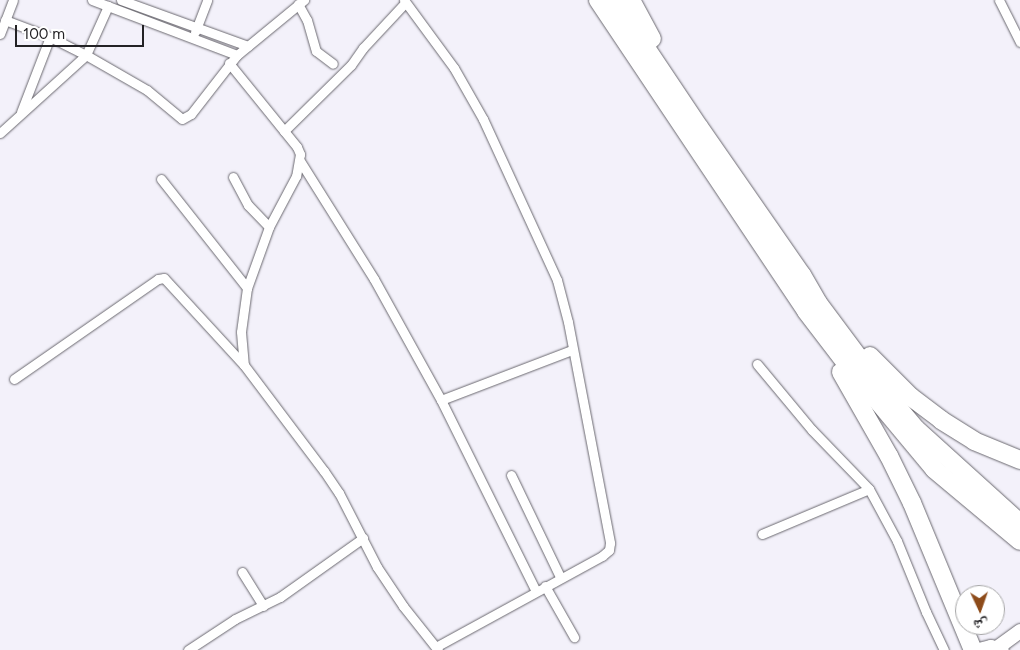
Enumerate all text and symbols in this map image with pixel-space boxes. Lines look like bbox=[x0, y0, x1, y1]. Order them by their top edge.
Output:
scale bar bbox=[18, 15, 146, 47]
text: 100 m bbox=[23, 25, 65, 43]
north arrow bbox=[955, 585, 1005, 635]
text: ش bbox=[973, 616, 989, 633]

